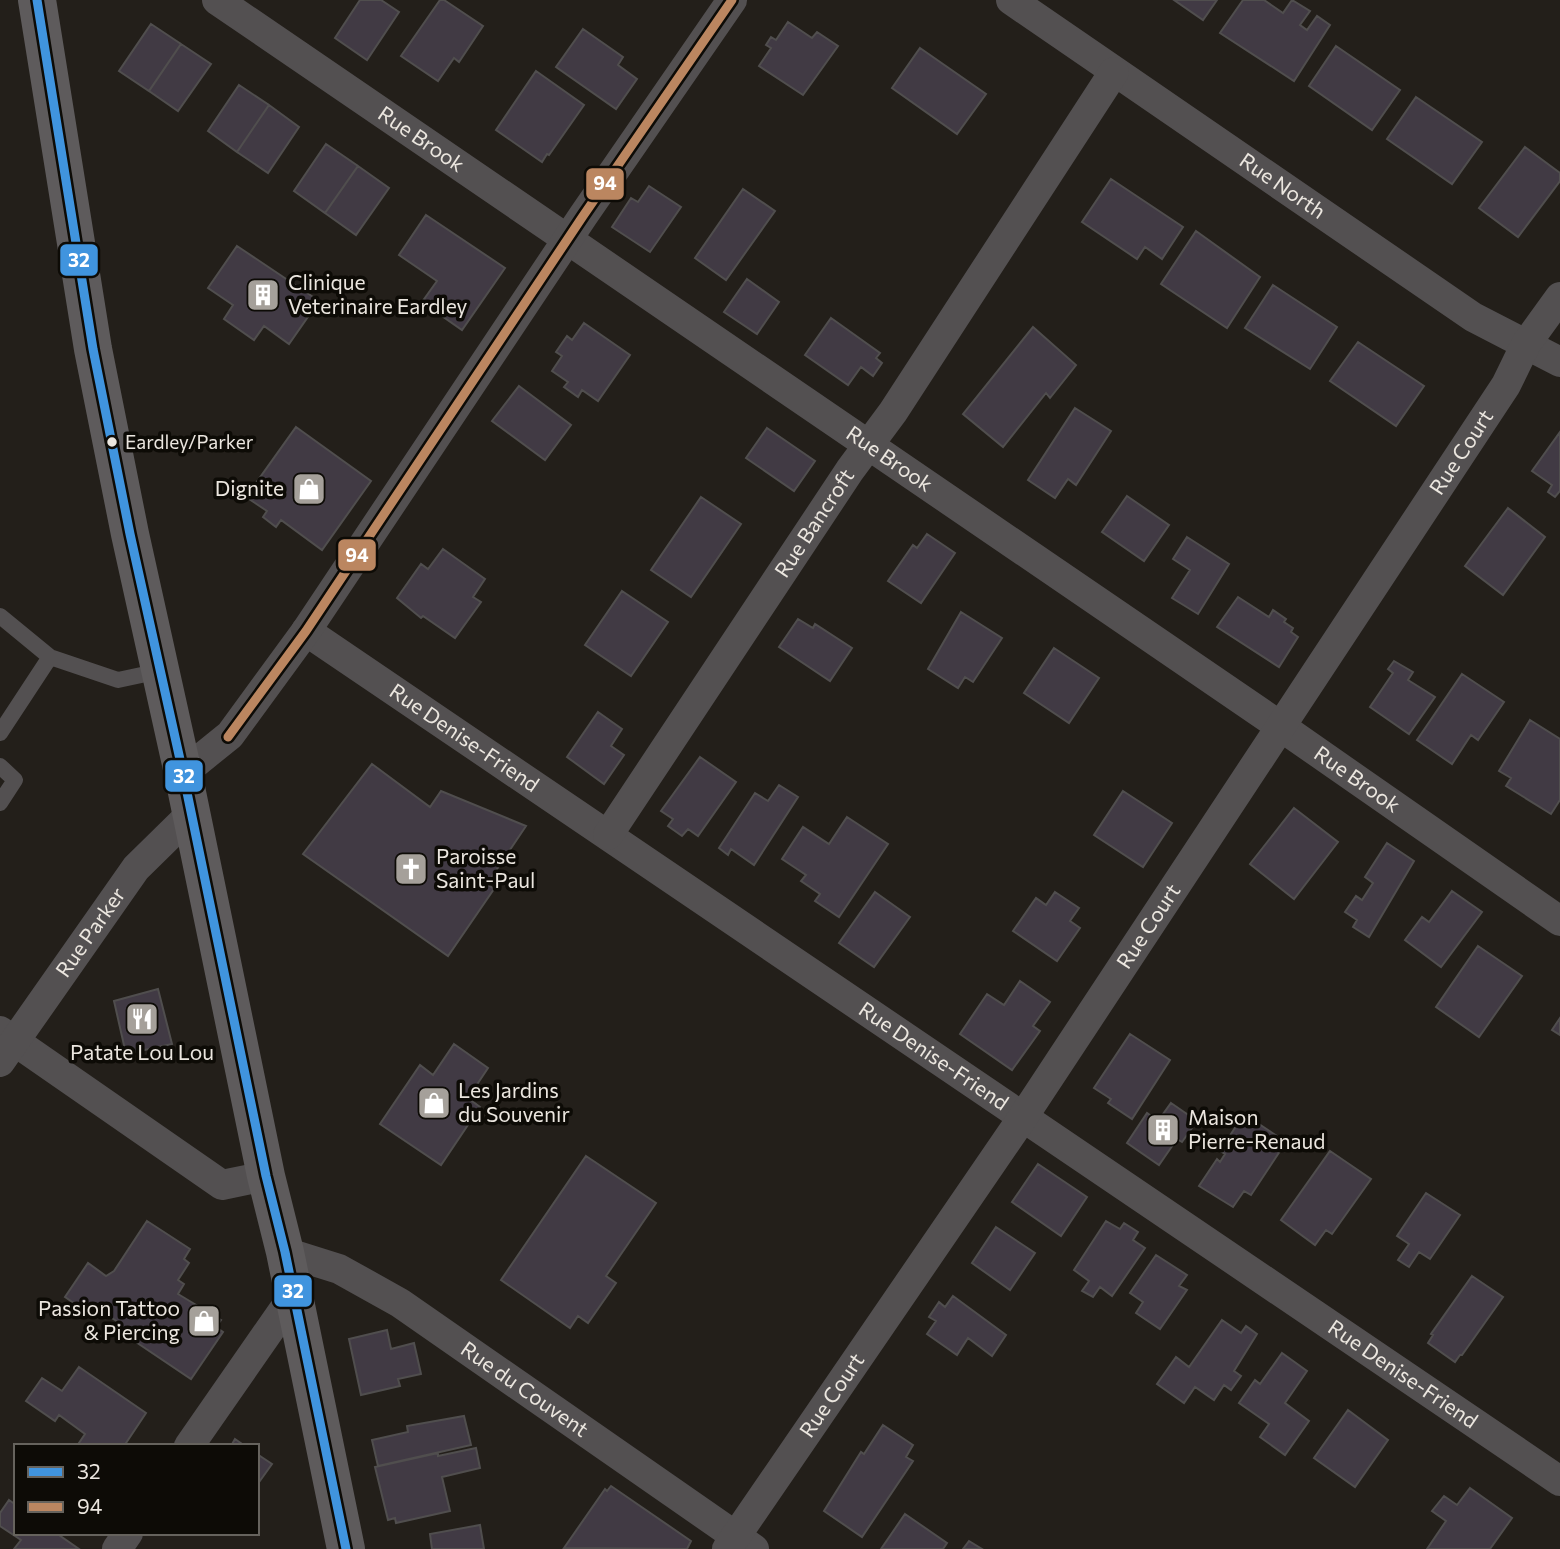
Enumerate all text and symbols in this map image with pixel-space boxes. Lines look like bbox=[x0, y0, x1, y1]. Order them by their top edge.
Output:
street label: Rue Brook bbox=[374, 100, 470, 176]
street label: Rue North bbox=[1236, 147, 1331, 223]
line badge: 94 bbox=[585, 167, 625, 201]
text: 94 bbox=[593, 171, 617, 194]
line badge: 32 bbox=[59, 243, 99, 277]
text: 32 bbox=[68, 248, 90, 271]
place label: Clinique Veterinaire Eardley bbox=[288, 269, 467, 318]
building icon: Clinique Veterinaire Eardley bbox=[244, 276, 282, 314]
street label: Rue Court bbox=[1423, 404, 1497, 499]
street label: Rue Brook bbox=[842, 420, 938, 496]
place label: Eardley/Parker bbox=[125, 430, 254, 453]
marker: Eardley/Parker bbox=[105, 435, 119, 449]
street label: Rue Bancroft bbox=[768, 463, 858, 582]
shop icon: Dignite bbox=[290, 470, 328, 508]
place label: Dignite bbox=[215, 475, 284, 500]
line badge: 94 bbox=[337, 538, 377, 572]
text: 94 bbox=[345, 543, 369, 566]
street label: Rue Denise-Friend bbox=[385, 677, 544, 796]
street label: Rue Brook bbox=[1310, 740, 1406, 817]
line badge: 32 bbox=[164, 759, 204, 793]
text: 32 bbox=[173, 764, 195, 787]
place label: Paroisse Saint-Paul bbox=[436, 843, 535, 892]
church icon: Paroisse Saint-Paul bbox=[392, 850, 430, 888]
street label: Rue Court bbox=[1110, 878, 1185, 973]
street label: Rue Parker bbox=[49, 882, 129, 981]
street label: Rue Denise-Friend bbox=[855, 996, 1014, 1115]
restaurant icon: Patate Lou Lou bbox=[123, 1000, 161, 1038]
place label: Patate Lou Lou bbox=[70, 1039, 214, 1064]
place label: Les Jardins du Souvenir bbox=[458, 1077, 570, 1126]
shop icon: Les Jardins du Souvenir bbox=[415, 1084, 453, 1122]
place label: Maison Pierre-Renaud bbox=[1188, 1104, 1325, 1153]
building icon: Maison Pierre-Renaud bbox=[1144, 1111, 1182, 1149]
line badge: 32 bbox=[273, 1274, 313, 1308]
text: 32 bbox=[282, 1279, 304, 1302]
place label: Passion Tattoo & Piercing bbox=[38, 1295, 180, 1344]
shop icon: Passion Tattoo & Piercing bbox=[185, 1302, 223, 1340]
street label: Rue Denise-Friend bbox=[1324, 1314, 1483, 1433]
street label: Rue du Couvent bbox=[457, 1335, 594, 1441]
street label: Rue Court bbox=[793, 1348, 868, 1442]
legend bbox=[14, 1444, 259, 1535]
text: 32 bbox=[77, 1458, 101, 1483]
text: 94 bbox=[77, 1493, 103, 1518]

